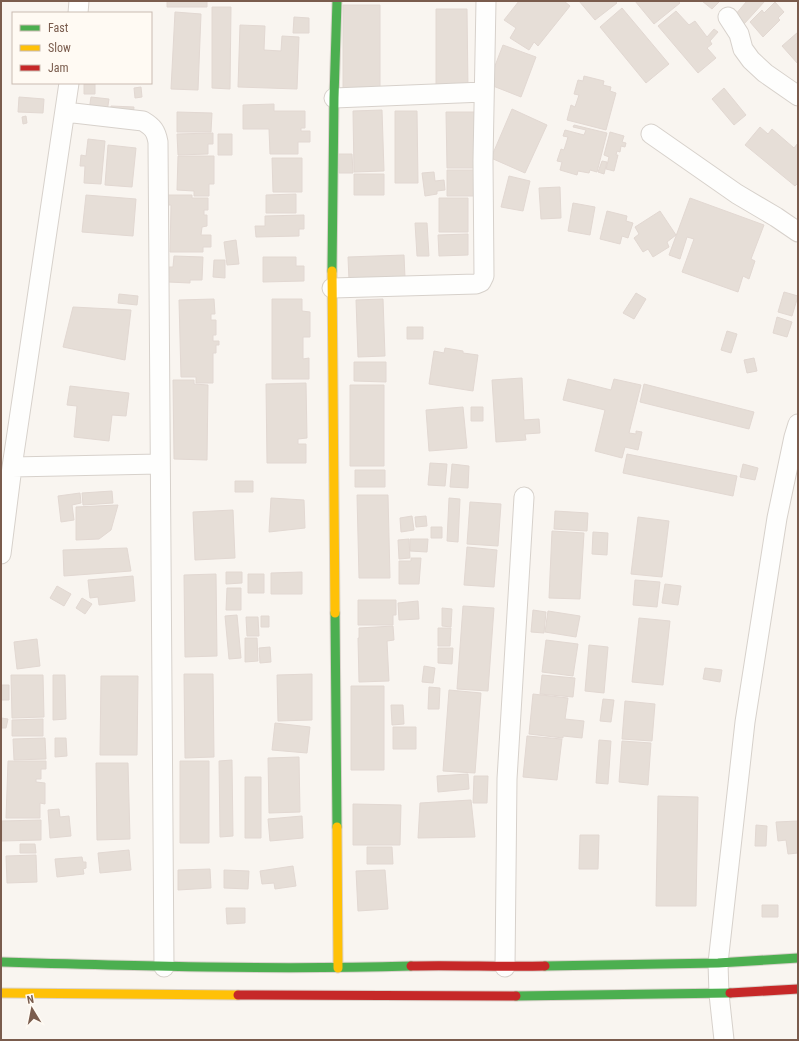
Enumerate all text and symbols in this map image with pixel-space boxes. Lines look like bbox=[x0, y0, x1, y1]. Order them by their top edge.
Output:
legend bbox=[12, 12, 152, 84]
text: Fast bbox=[48, 21, 69, 35]
text: Slow bbox=[48, 41, 71, 55]
text: Jam bbox=[48, 61, 69, 75]
north arrow bbox=[12, 989, 52, 1029]
text: N bbox=[26, 993, 35, 1007]

